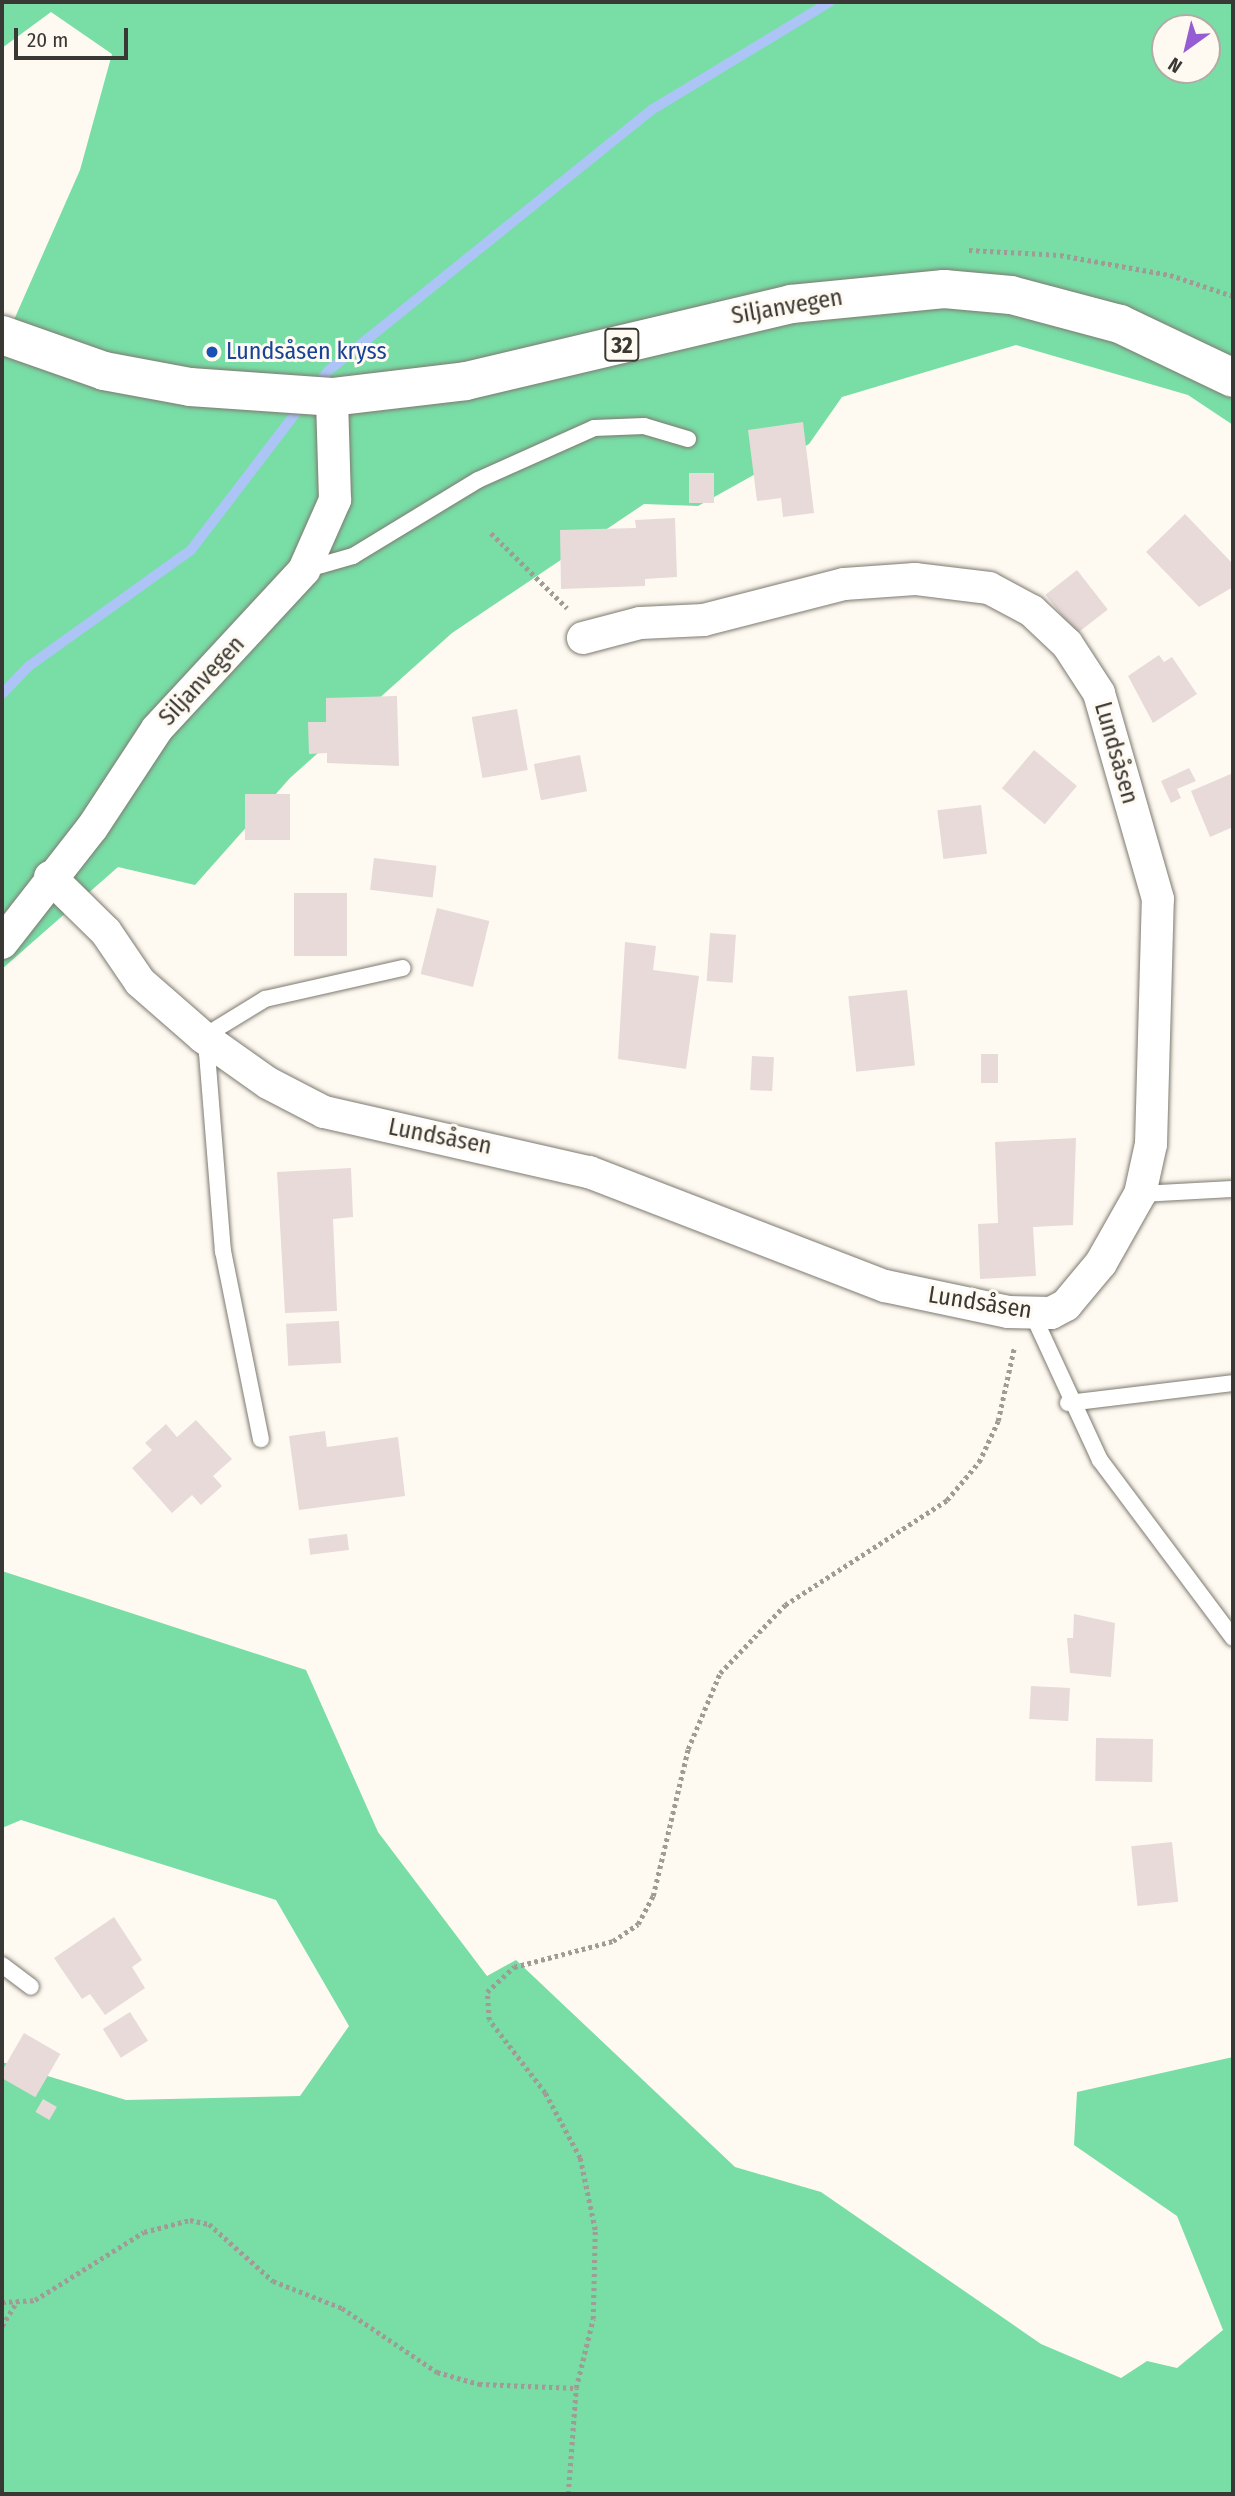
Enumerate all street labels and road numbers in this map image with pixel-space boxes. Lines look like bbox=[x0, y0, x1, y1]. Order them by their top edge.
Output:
street label: Siljanvegen bbox=[729, 283, 845, 331]
road number: 32 bbox=[603, 326, 641, 364]
street label: Siljanvegen bbox=[153, 630, 251, 732]
street label: Lundsåsen bbox=[1088, 699, 1144, 807]
street label: Lundsåsen bbox=[386, 1113, 494, 1161]
street label: Lundsåsen bbox=[926, 1281, 1034, 1325]

